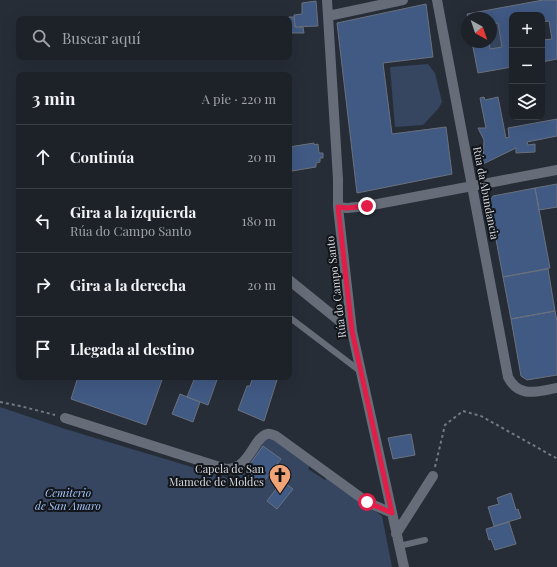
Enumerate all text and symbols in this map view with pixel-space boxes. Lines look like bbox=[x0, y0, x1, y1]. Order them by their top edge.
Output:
north arrow bbox=[461, 12, 497, 48]
map controls bbox=[509, 12, 545, 120]
button: + bbox=[509, 12, 545, 48]
search box bbox=[16, 16, 292, 60]
icon: search bbox=[30, 27, 52, 49]
text: Buscar aquí bbox=[62, 28, 141, 48]
button: − bbox=[509, 48, 545, 84]
button: layers bbox=[509, 84, 545, 120]
text: 3 min bbox=[32, 87, 75, 109]
text: A pie · 220 m bbox=[202, 90, 276, 107]
street label: Rúa da Abundancia bbox=[470, 145, 503, 241]
icon: ahead bbox=[32, 146, 54, 168]
text: Continúa bbox=[70, 147, 134, 167]
text: 20 m bbox=[247, 148, 276, 165]
route end bbox=[358, 197, 376, 215]
text: Gira a la izquierda bbox=[70, 202, 196, 222]
icon: left bbox=[32, 210, 54, 232]
text: 180 m bbox=[242, 212, 276, 229]
text: Rúa do Campo Santo bbox=[70, 222, 191, 239]
street label: Rúa do Campo Santo bbox=[322, 235, 349, 339]
icon: right bbox=[32, 274, 54, 296]
text: Gira a la derecha bbox=[70, 275, 186, 295]
text: 20 m bbox=[247, 276, 276, 293]
icon: arrive bbox=[32, 338, 54, 360]
text: Llegada al destino bbox=[70, 339, 194, 359]
place label: Capela de San Mamede de Moldes bbox=[169, 461, 264, 489]
church icon: Capela de San Mamede de Moldes bbox=[267, 462, 293, 495]
park label: Cemiterio de San Amaro bbox=[35, 485, 101, 513]
route start bbox=[358, 493, 376, 511]

